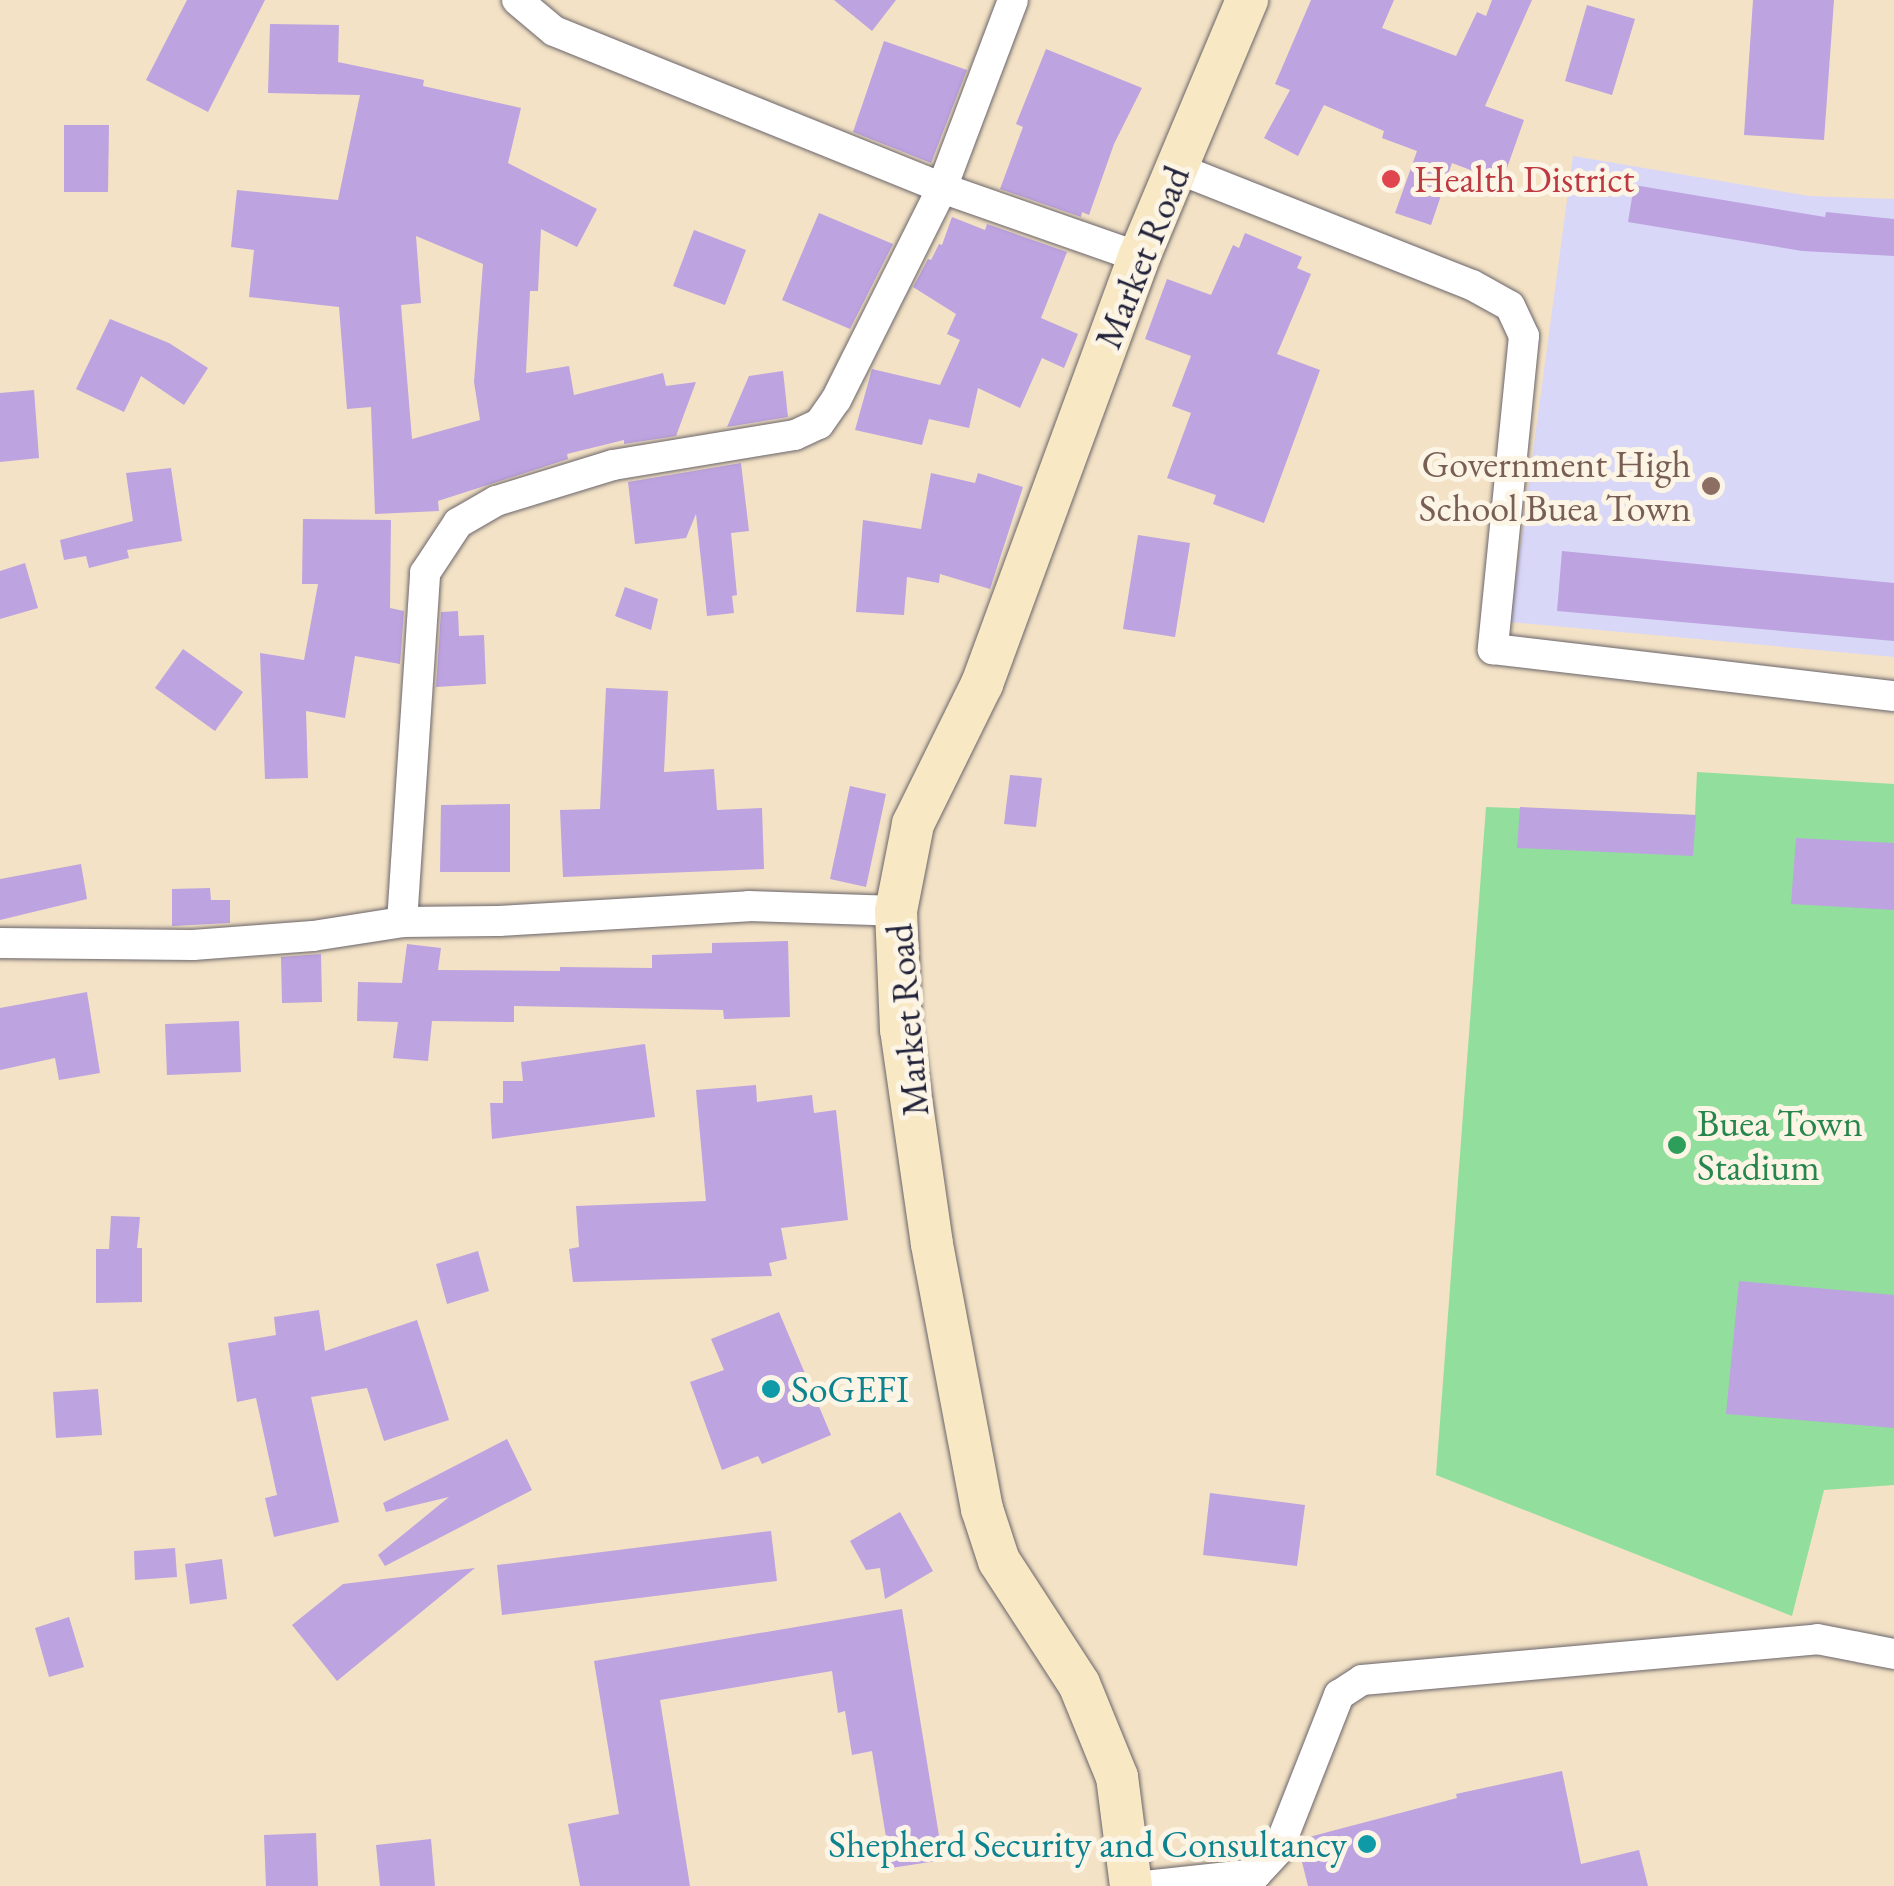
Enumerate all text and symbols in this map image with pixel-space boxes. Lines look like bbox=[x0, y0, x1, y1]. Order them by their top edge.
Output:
place label: Health District bbox=[1414, 156, 1635, 202]
street label: Market Road bbox=[1085, 159, 1199, 355]
marker: Health District bbox=[1378, 166, 1404, 192]
place label: Government High School Buea Town bbox=[1419, 441, 1691, 530]
marker: Government High School Buea Town bbox=[1700, 475, 1722, 497]
street label: Market Road bbox=[876, 922, 938, 1118]
place label: Buea Town Stadium bbox=[1697, 1100, 1863, 1190]
marker: Buea Town Stadium bbox=[1666, 1134, 1688, 1156]
place label: SoGEFI bbox=[791, 1366, 909, 1412]
marker: SoGEFI bbox=[760, 1378, 782, 1400]
place label: Shepherd Security and Consultancy bbox=[828, 1821, 1347, 1867]
marker: Shepherd Security and Consultancy bbox=[1356, 1833, 1378, 1855]

